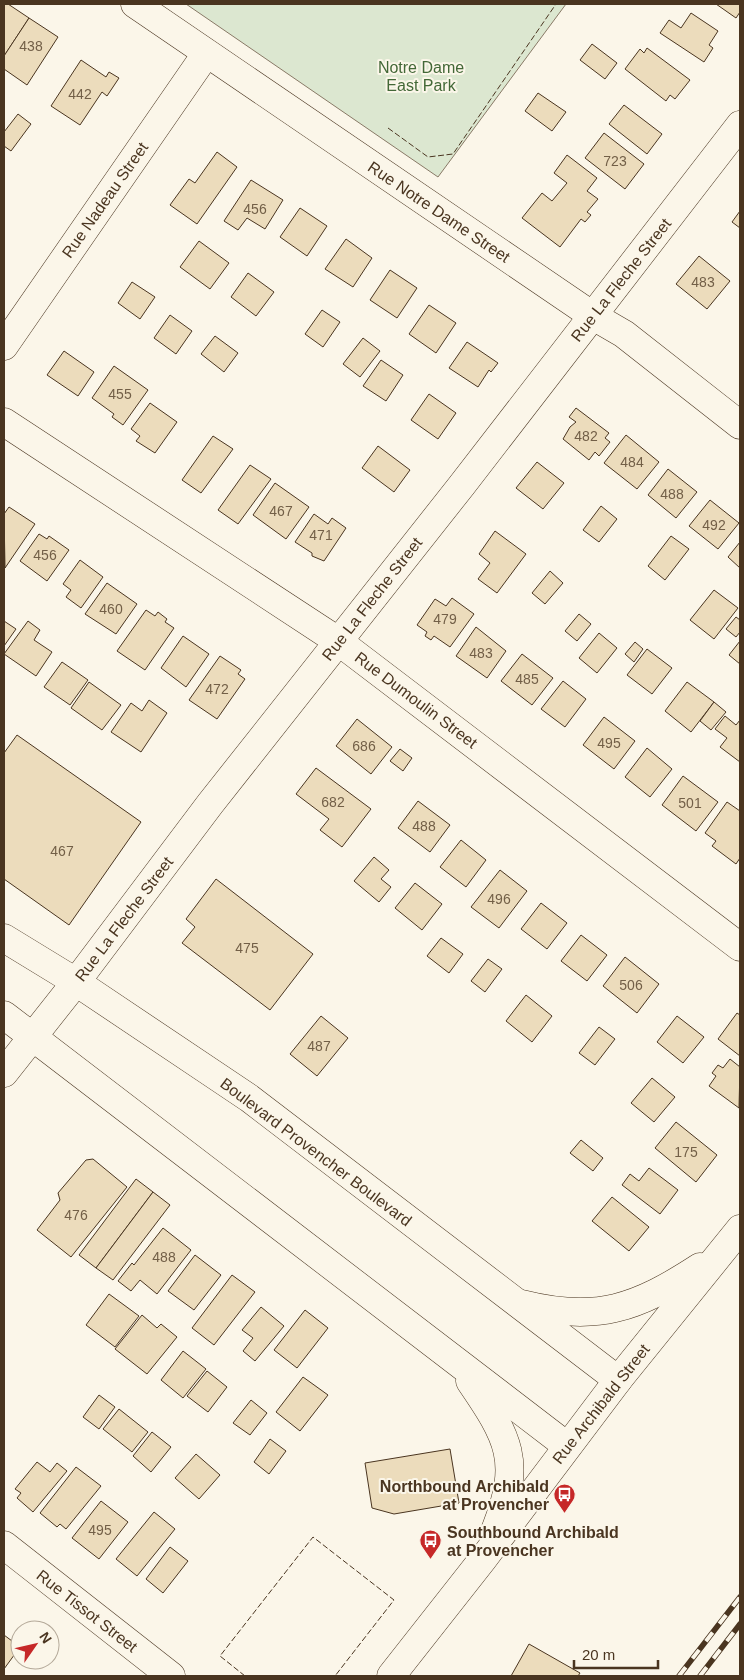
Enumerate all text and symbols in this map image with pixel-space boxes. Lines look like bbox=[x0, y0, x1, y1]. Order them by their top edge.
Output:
house number: 438 bbox=[19, 38, 43, 54]
park label: Notre Dame East Park bbox=[378, 59, 464, 94]
house number: 442 bbox=[68, 86, 92, 102]
street label: Rue Nadeau Street bbox=[59, 139, 152, 261]
house number: 723 bbox=[603, 153, 627, 169]
street label: Rue Notre Dame Street bbox=[365, 158, 514, 266]
house number: 456 bbox=[243, 201, 267, 217]
street label: Rue La Fleche Street bbox=[568, 215, 675, 345]
house number: 483 bbox=[691, 274, 715, 290]
house number: 455 bbox=[108, 386, 132, 402]
house number: 482 bbox=[574, 428, 598, 444]
house number: 484 bbox=[620, 454, 644, 470]
house number: 488 bbox=[660, 486, 684, 502]
house number: 467 bbox=[269, 503, 293, 519]
house number: 492 bbox=[702, 517, 726, 533]
house number: 471 bbox=[309, 527, 333, 543]
street label: Rue La Fleche Street bbox=[319, 534, 426, 664]
house number: 456 bbox=[33, 547, 57, 563]
house number: 460 bbox=[99, 601, 123, 617]
house number: 479 bbox=[433, 611, 457, 627]
house number: 483 bbox=[469, 645, 493, 661]
street label: Rue Dumoulin Street bbox=[352, 649, 481, 752]
house number: 485 bbox=[515, 671, 539, 687]
house number: 472 bbox=[205, 681, 229, 697]
house number: 495 bbox=[597, 735, 621, 751]
house number: 686 bbox=[352, 738, 376, 754]
house number: 682 bbox=[321, 794, 345, 810]
house number: 501 bbox=[678, 795, 702, 811]
house number: 488 bbox=[412, 818, 436, 834]
house number: 467 bbox=[50, 843, 74, 859]
street label: Rue La Fleche Street bbox=[72, 853, 177, 984]
house number: 496 bbox=[487, 891, 511, 907]
house number: 475 bbox=[235, 940, 259, 956]
house number: 506 bbox=[619, 977, 643, 993]
house number: 487 bbox=[307, 1038, 331, 1054]
street label: Boulevard Provencher Boulevard bbox=[217, 1075, 415, 1229]
house number: 175 bbox=[674, 1144, 698, 1160]
house number: 476 bbox=[64, 1207, 88, 1223]
house number: 488 bbox=[152, 1249, 176, 1265]
street label: Rue Archibald Street bbox=[549, 1341, 653, 1467]
place label: Northbound Archibald at Provencher bbox=[380, 1478, 549, 1513]
bus stop icon: Northbound Archibald at Provencher bbox=[553, 1483, 577, 1514]
house number: 495 bbox=[88, 1522, 112, 1538]
place label: Southbound Archibald at Provencher bbox=[447, 1524, 619, 1559]
bus stop icon: Southbound Archibald at Provencher bbox=[419, 1529, 443, 1560]
street label: Rue Tissot Street bbox=[33, 1567, 141, 1656]
north arrow bbox=[10, 1620, 60, 1670]
text: N bbox=[36, 1629, 55, 1646]
scale bar bbox=[574, 1638, 658, 1670]
text: 20 m bbox=[582, 1646, 615, 1663]

